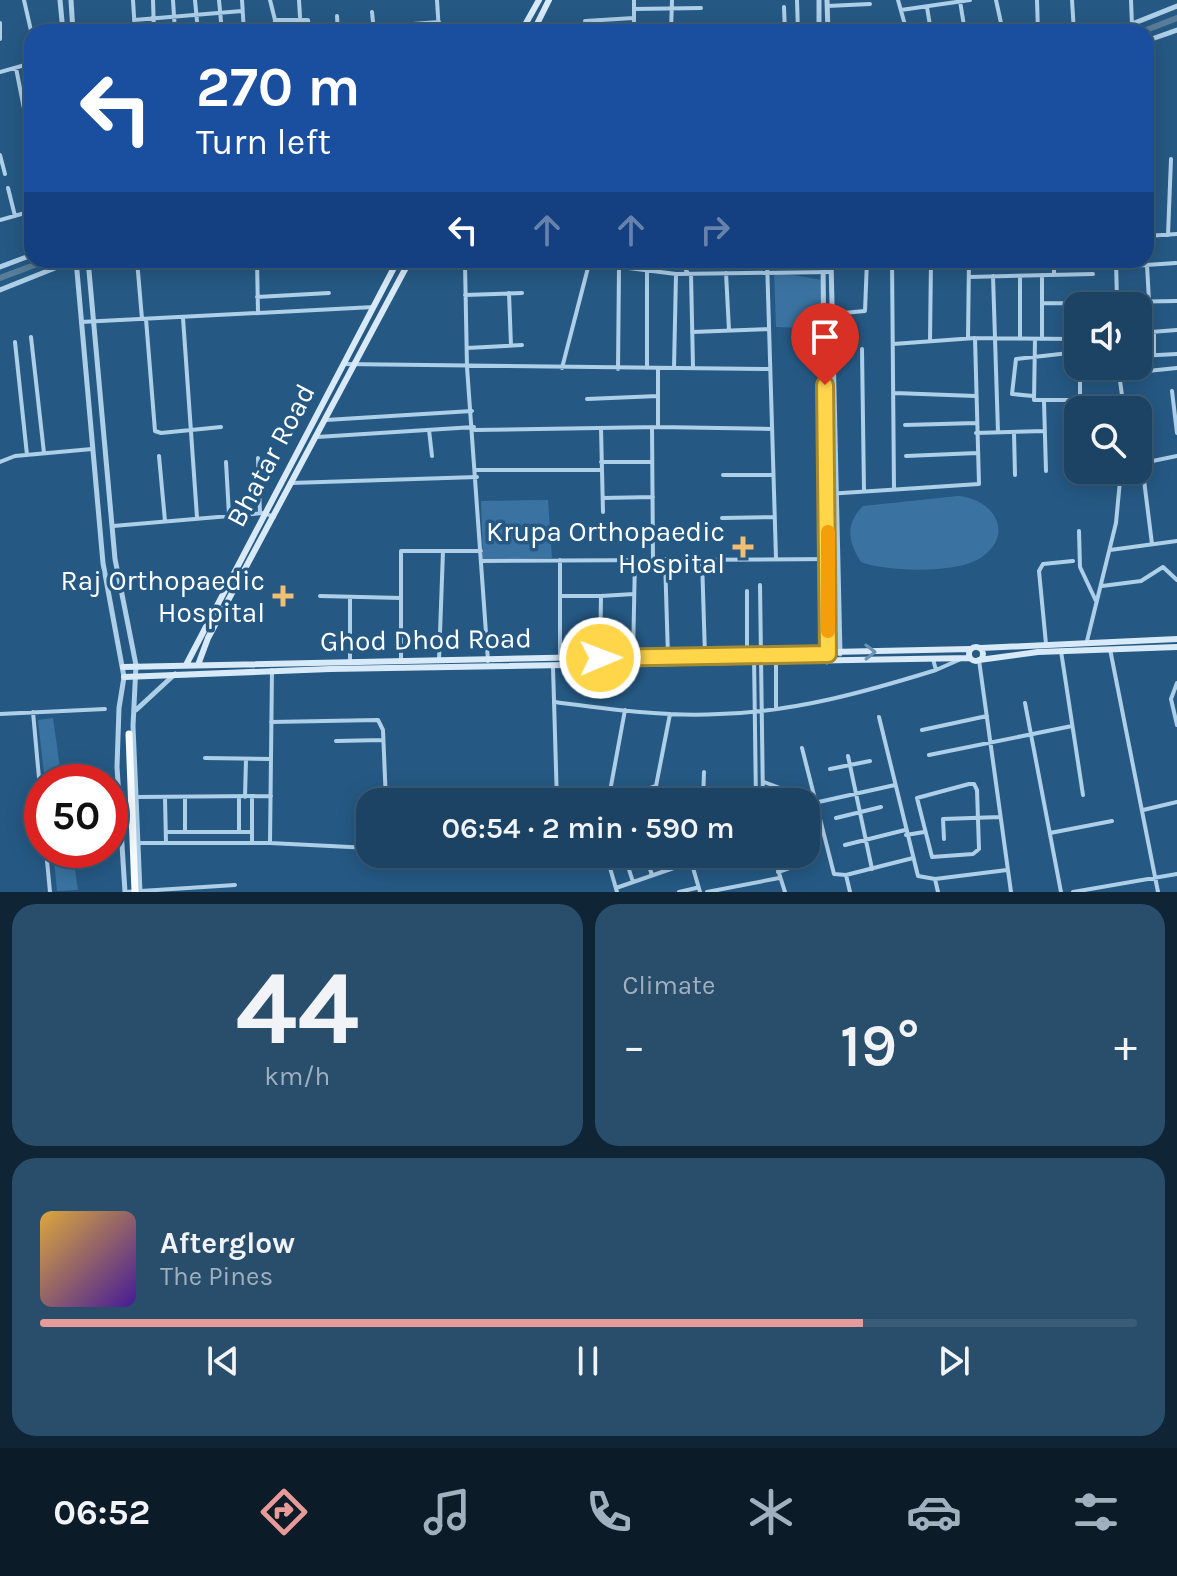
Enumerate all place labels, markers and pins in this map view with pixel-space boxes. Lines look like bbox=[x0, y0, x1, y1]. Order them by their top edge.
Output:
pin bbox=[791, 303, 859, 385]
place label: Krupa Orthopaedic Hospital bbox=[486, 515, 725, 580]
marker: Krupa Orthopaedic Hospital bbox=[732, 536, 754, 558]
place label: Raj Orthopaedic Hospital bbox=[61, 564, 265, 629]
marker: Raj Orthopaedic Hospital bbox=[272, 585, 294, 607]

